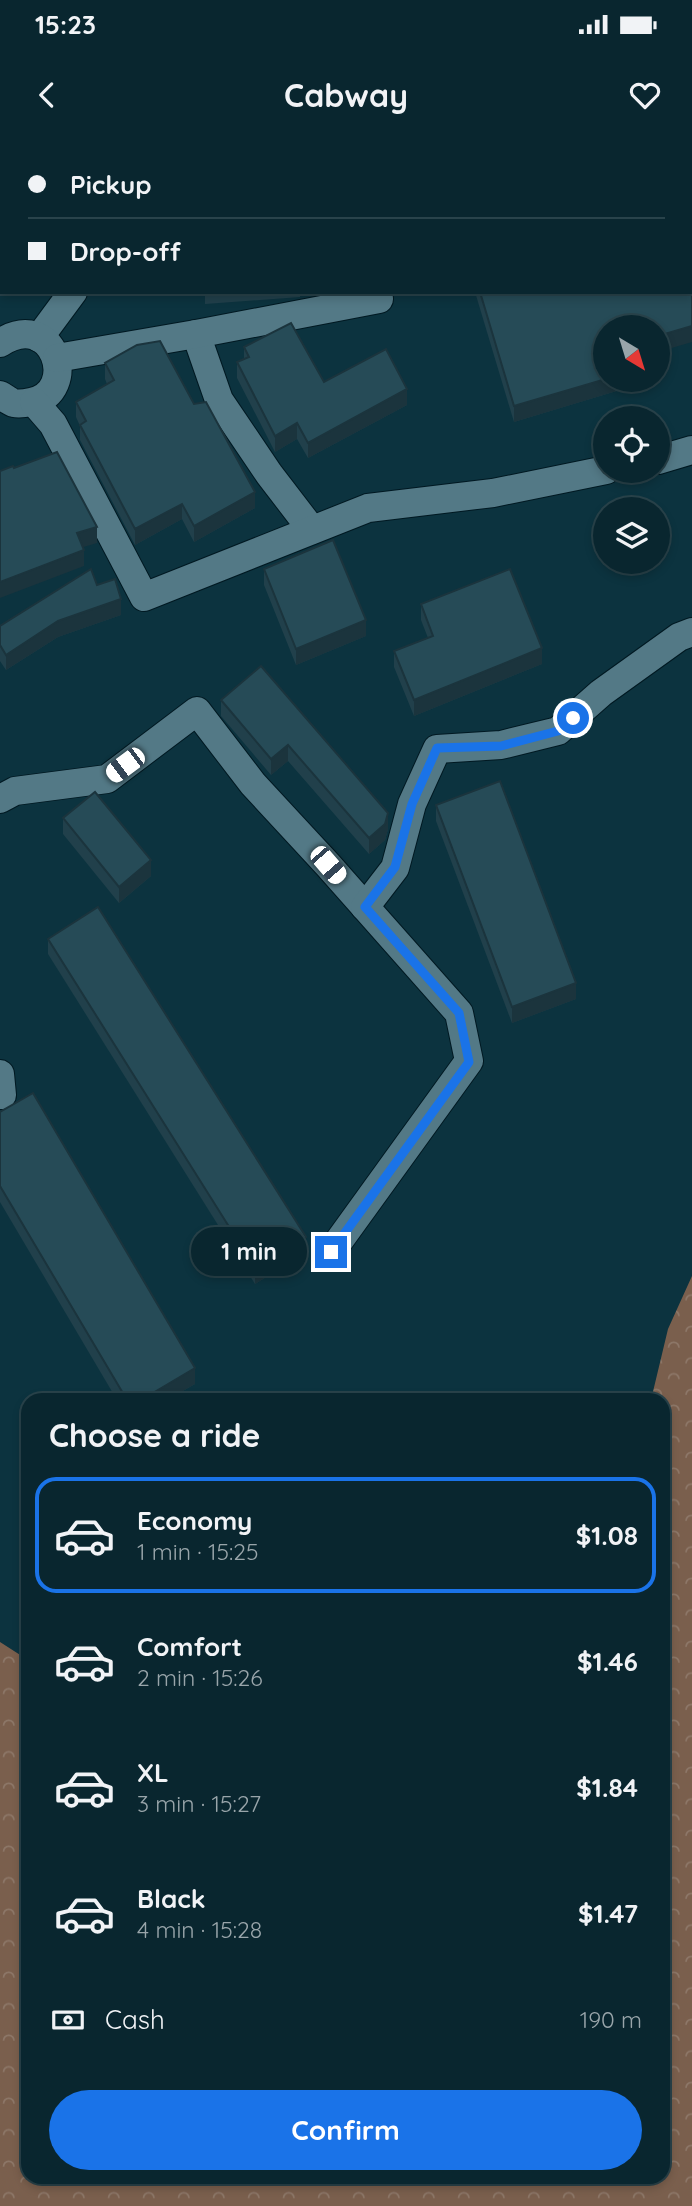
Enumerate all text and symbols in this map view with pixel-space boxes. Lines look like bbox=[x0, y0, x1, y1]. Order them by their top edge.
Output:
text: 15:23 bbox=[35, 8, 96, 41]
text: Cabway bbox=[284, 75, 408, 115]
icon: back bbox=[28, 76, 66, 114]
icon: heart bbox=[626, 76, 664, 114]
text: Pickup bbox=[70, 168, 152, 201]
text: Drop-off bbox=[70, 235, 181, 268]
north arrow bbox=[593, 315, 670, 392]
map controls bbox=[593, 315, 670, 574]
button: locate bbox=[593, 406, 670, 483]
button: layers bbox=[593, 497, 670, 574]
route start bbox=[557, 702, 589, 734]
car bbox=[102, 744, 149, 786]
car bbox=[307, 842, 350, 888]
callout: 1 min bbox=[191, 1228, 306, 1276]
route end bbox=[315, 1236, 347, 1268]
text: 1 min bbox=[221, 1237, 277, 1266]
text: Choose a ride bbox=[49, 1415, 261, 1455]
icon: car bbox=[53, 1504, 116, 1567]
text: Economy bbox=[137, 1504, 252, 1537]
text: $1.08 bbox=[576, 1519, 638, 1552]
text: 1 min · 15:25 bbox=[137, 1537, 259, 1566]
icon: car bbox=[53, 1630, 116, 1693]
text: Comfort bbox=[137, 1630, 242, 1663]
text: $1.46 bbox=[577, 1645, 638, 1678]
text: 2 min · 15:26 bbox=[137, 1663, 263, 1692]
icon: car bbox=[53, 1756, 116, 1819]
text: XL bbox=[137, 1756, 169, 1789]
text: $1.84 bbox=[576, 1771, 638, 1804]
text: 3 min · 15:27 bbox=[137, 1789, 261, 1818]
icon: car bbox=[53, 1882, 116, 1945]
text: Black bbox=[137, 1882, 206, 1915]
text: $1.47 bbox=[578, 1897, 638, 1930]
text: 4 min · 15:28 bbox=[137, 1915, 262, 1944]
icon: cash bbox=[49, 2001, 87, 2039]
text: Cash bbox=[105, 2003, 165, 2036]
text: 190 m bbox=[580, 2005, 642, 2034]
button: Confirm bbox=[49, 2090, 642, 2170]

